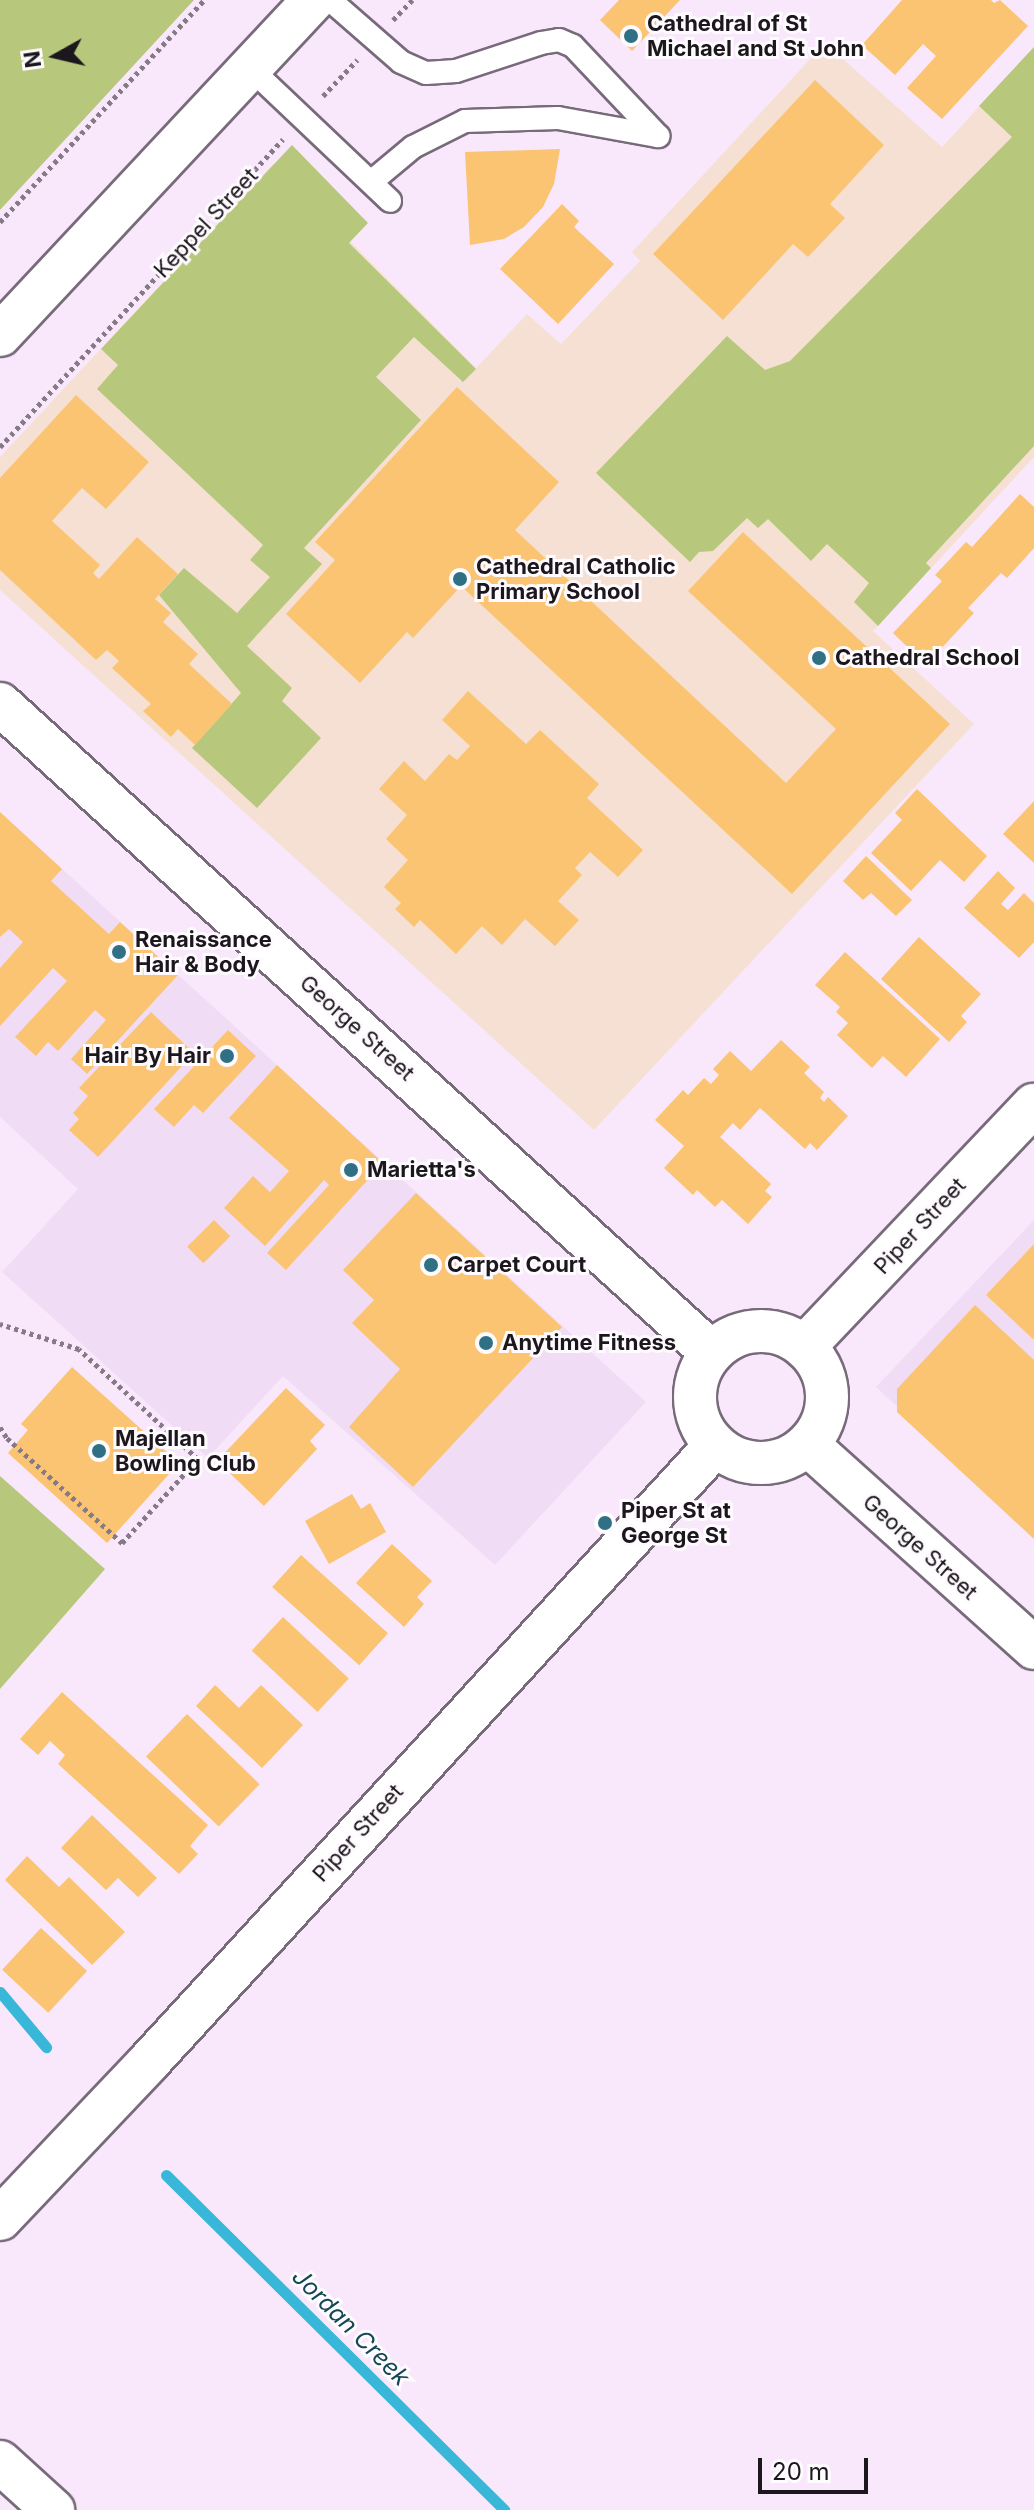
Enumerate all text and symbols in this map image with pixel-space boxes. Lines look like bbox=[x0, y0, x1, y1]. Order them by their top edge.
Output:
place label: Cathedral of St Michael and St John bbox=[647, 10, 864, 62]
north arrow bbox=[16, 16, 96, 96]
marker: Cathedral of St Michael and St John bbox=[622, 27, 640, 45]
text: N bbox=[18, 49, 46, 69]
street label: Keppel Street bbox=[149, 163, 263, 283]
place label: Cathedral Catholic Primary School bbox=[476, 553, 676, 604]
marker: Cathedral Catholic Primary School bbox=[451, 570, 469, 588]
place label: Cathedral School bbox=[835, 645, 1019, 671]
marker: Cathedral School bbox=[810, 649, 828, 667]
place label: Renaissance Hair & Body bbox=[135, 926, 272, 978]
marker: Renaissance Hair & Body bbox=[110, 943, 128, 961]
street label: George Street bbox=[294, 970, 420, 1086]
place label: Hair By Hair bbox=[85, 1043, 211, 1069]
marker: Hair By Hair bbox=[218, 1047, 236, 1065]
place label: Marietta's bbox=[367, 1157, 476, 1183]
marker: Marietta's bbox=[342, 1161, 360, 1179]
street label: Piper Street bbox=[869, 1172, 971, 1280]
place label: Carpet Court bbox=[447, 1252, 586, 1278]
marker: Carpet Court bbox=[422, 1256, 440, 1274]
place label: Anytime Fitness bbox=[502, 1330, 676, 1356]
marker: Anytime Fitness bbox=[477, 1334, 495, 1352]
place label: Majellan Bowling Club bbox=[115, 1425, 256, 1476]
marker: Majellan Bowling Club bbox=[90, 1442, 108, 1460]
street label: George Street bbox=[857, 1489, 983, 1605]
place label: Piper St at George St bbox=[621, 1497, 731, 1548]
marker: Piper St at George St bbox=[596, 1514, 614, 1532]
street label: Piper Street bbox=[307, 1779, 409, 1887]
water label: Jordan Creek bbox=[286, 2262, 416, 2392]
scale bar bbox=[762, 2442, 872, 2492]
text: 20 m bbox=[772, 2457, 830, 2486]

